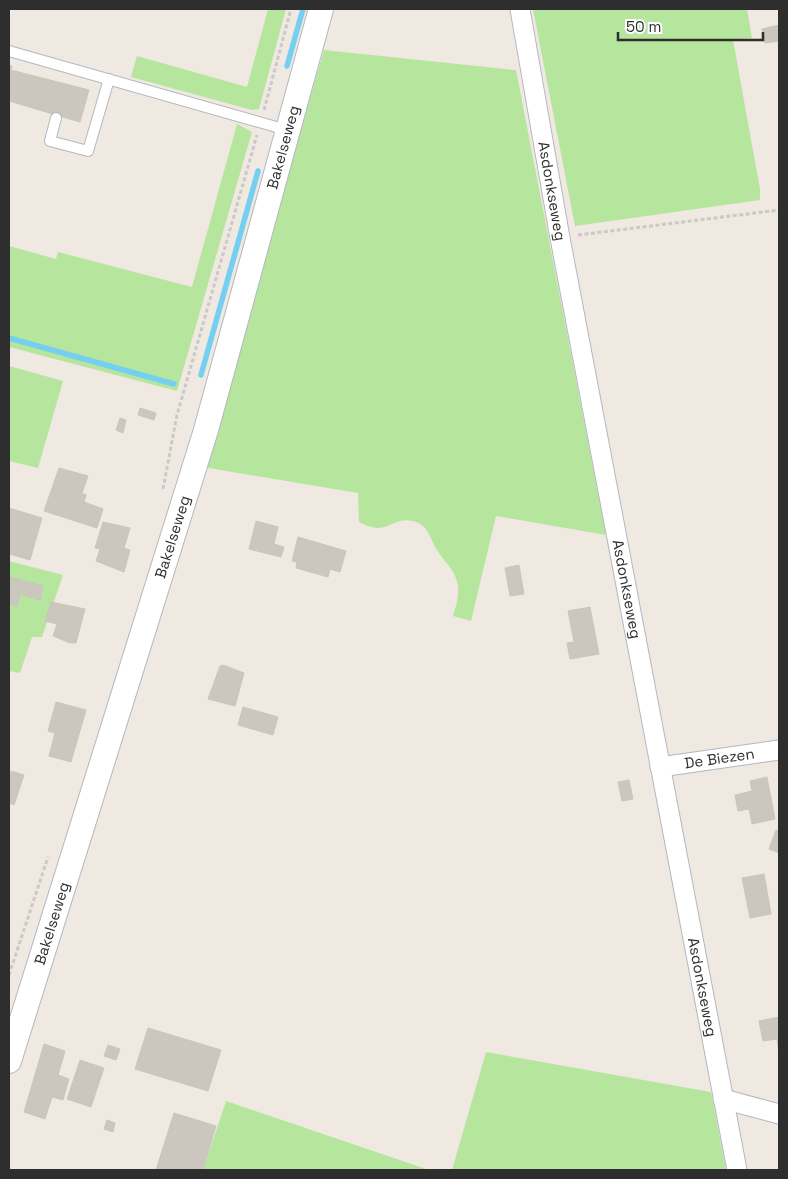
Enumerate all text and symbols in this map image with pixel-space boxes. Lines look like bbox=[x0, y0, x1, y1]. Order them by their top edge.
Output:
scale bar bbox=[618, 10, 763, 42]
text: 50 m bbox=[626, 17, 661, 36]
street label: Bakelseweg bbox=[262, 103, 303, 191]
street label: Asdonkseweg bbox=[534, 140, 570, 242]
street label: Bakelseweg bbox=[150, 493, 194, 581]
street label: Asdonkseweg bbox=[608, 538, 646, 640]
street label: De Biezen bbox=[683, 744, 756, 772]
street label: Bakelseweg bbox=[30, 880, 73, 967]
street label: Asdonkseweg bbox=[684, 936, 721, 1038]

